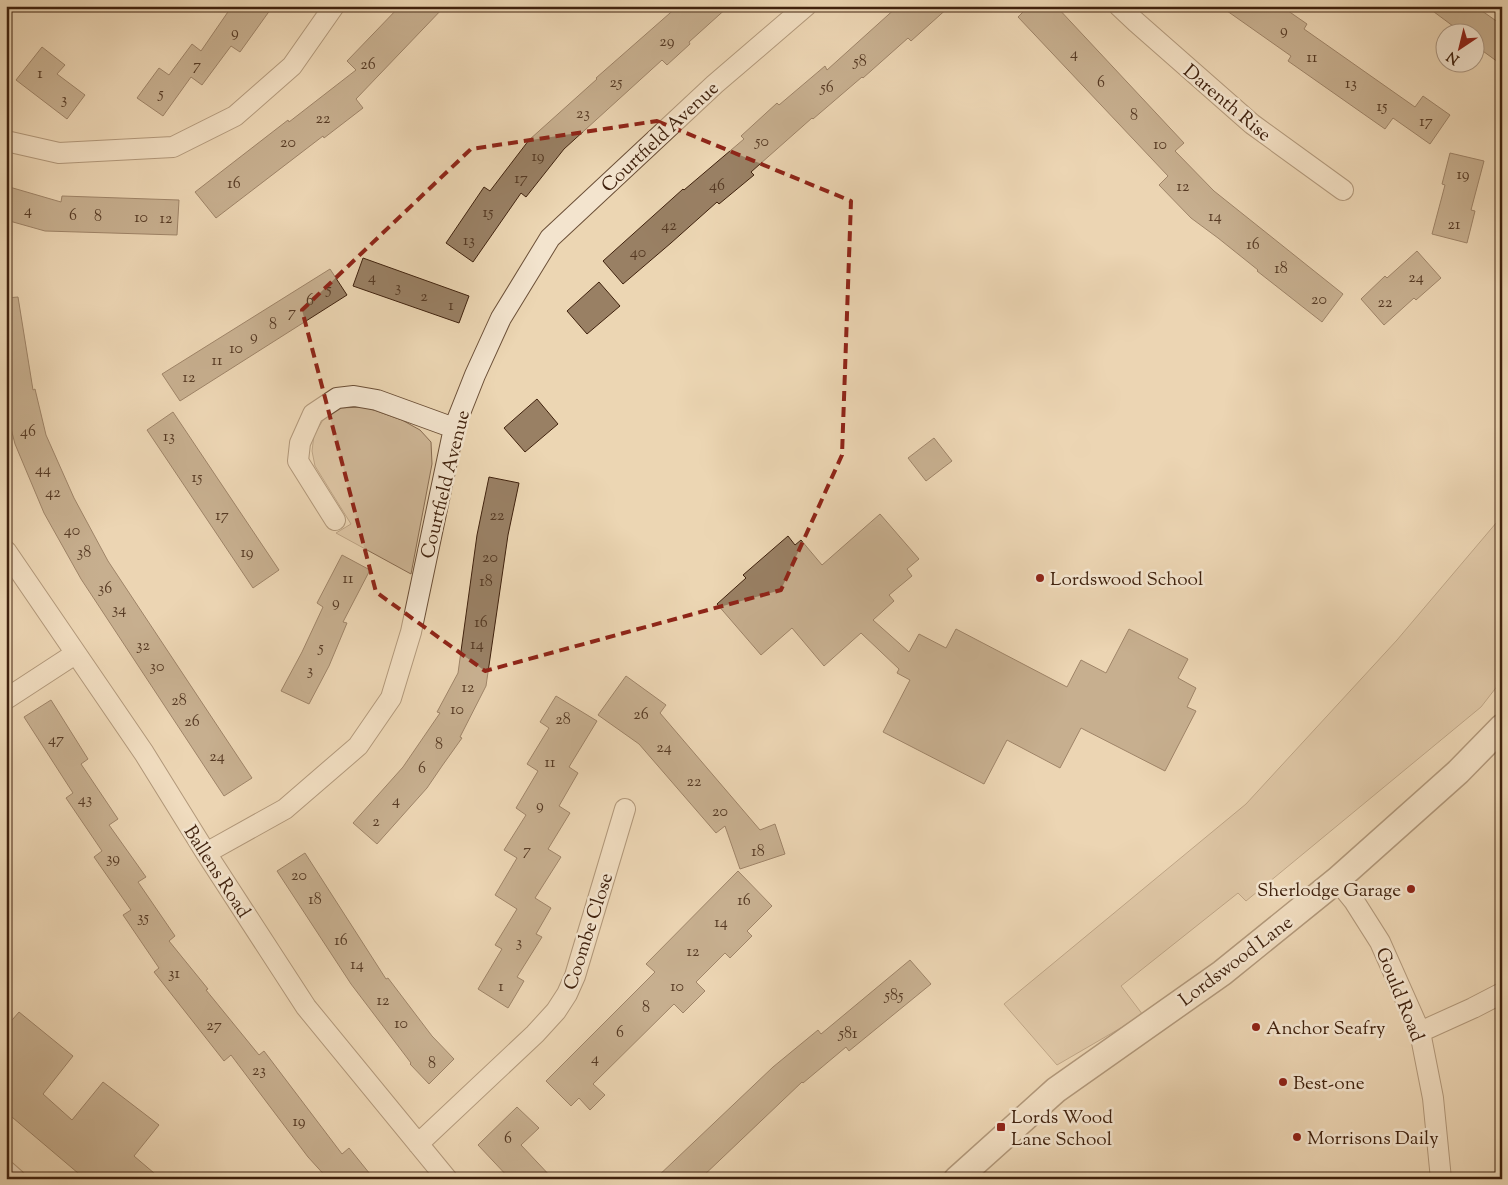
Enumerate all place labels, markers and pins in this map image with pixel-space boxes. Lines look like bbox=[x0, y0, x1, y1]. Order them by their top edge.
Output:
place label: Lordswood School bbox=[1050, 567, 1203, 594]
marker: Lordswood School bbox=[1034, 572, 1046, 584]
place label: Sherlodge Garage bbox=[1257, 878, 1401, 905]
marker: Sherlodge Garage bbox=[1405, 883, 1417, 895]
place label: Anchor Seafry bbox=[1266, 1016, 1386, 1043]
marker: Anchor Seafry bbox=[1250, 1021, 1262, 1033]
place label: Best-one bbox=[1293, 1071, 1365, 1098]
marker: Best-one bbox=[1277, 1076, 1289, 1088]
place label: Lords Wood Lane School bbox=[1011, 1105, 1113, 1154]
marker: Lords Wood Lane School bbox=[995, 1121, 1007, 1133]
place label: Morrisons Daily bbox=[1307, 1126, 1439, 1153]
marker: Morrisons Daily bbox=[1291, 1131, 1303, 1143]

